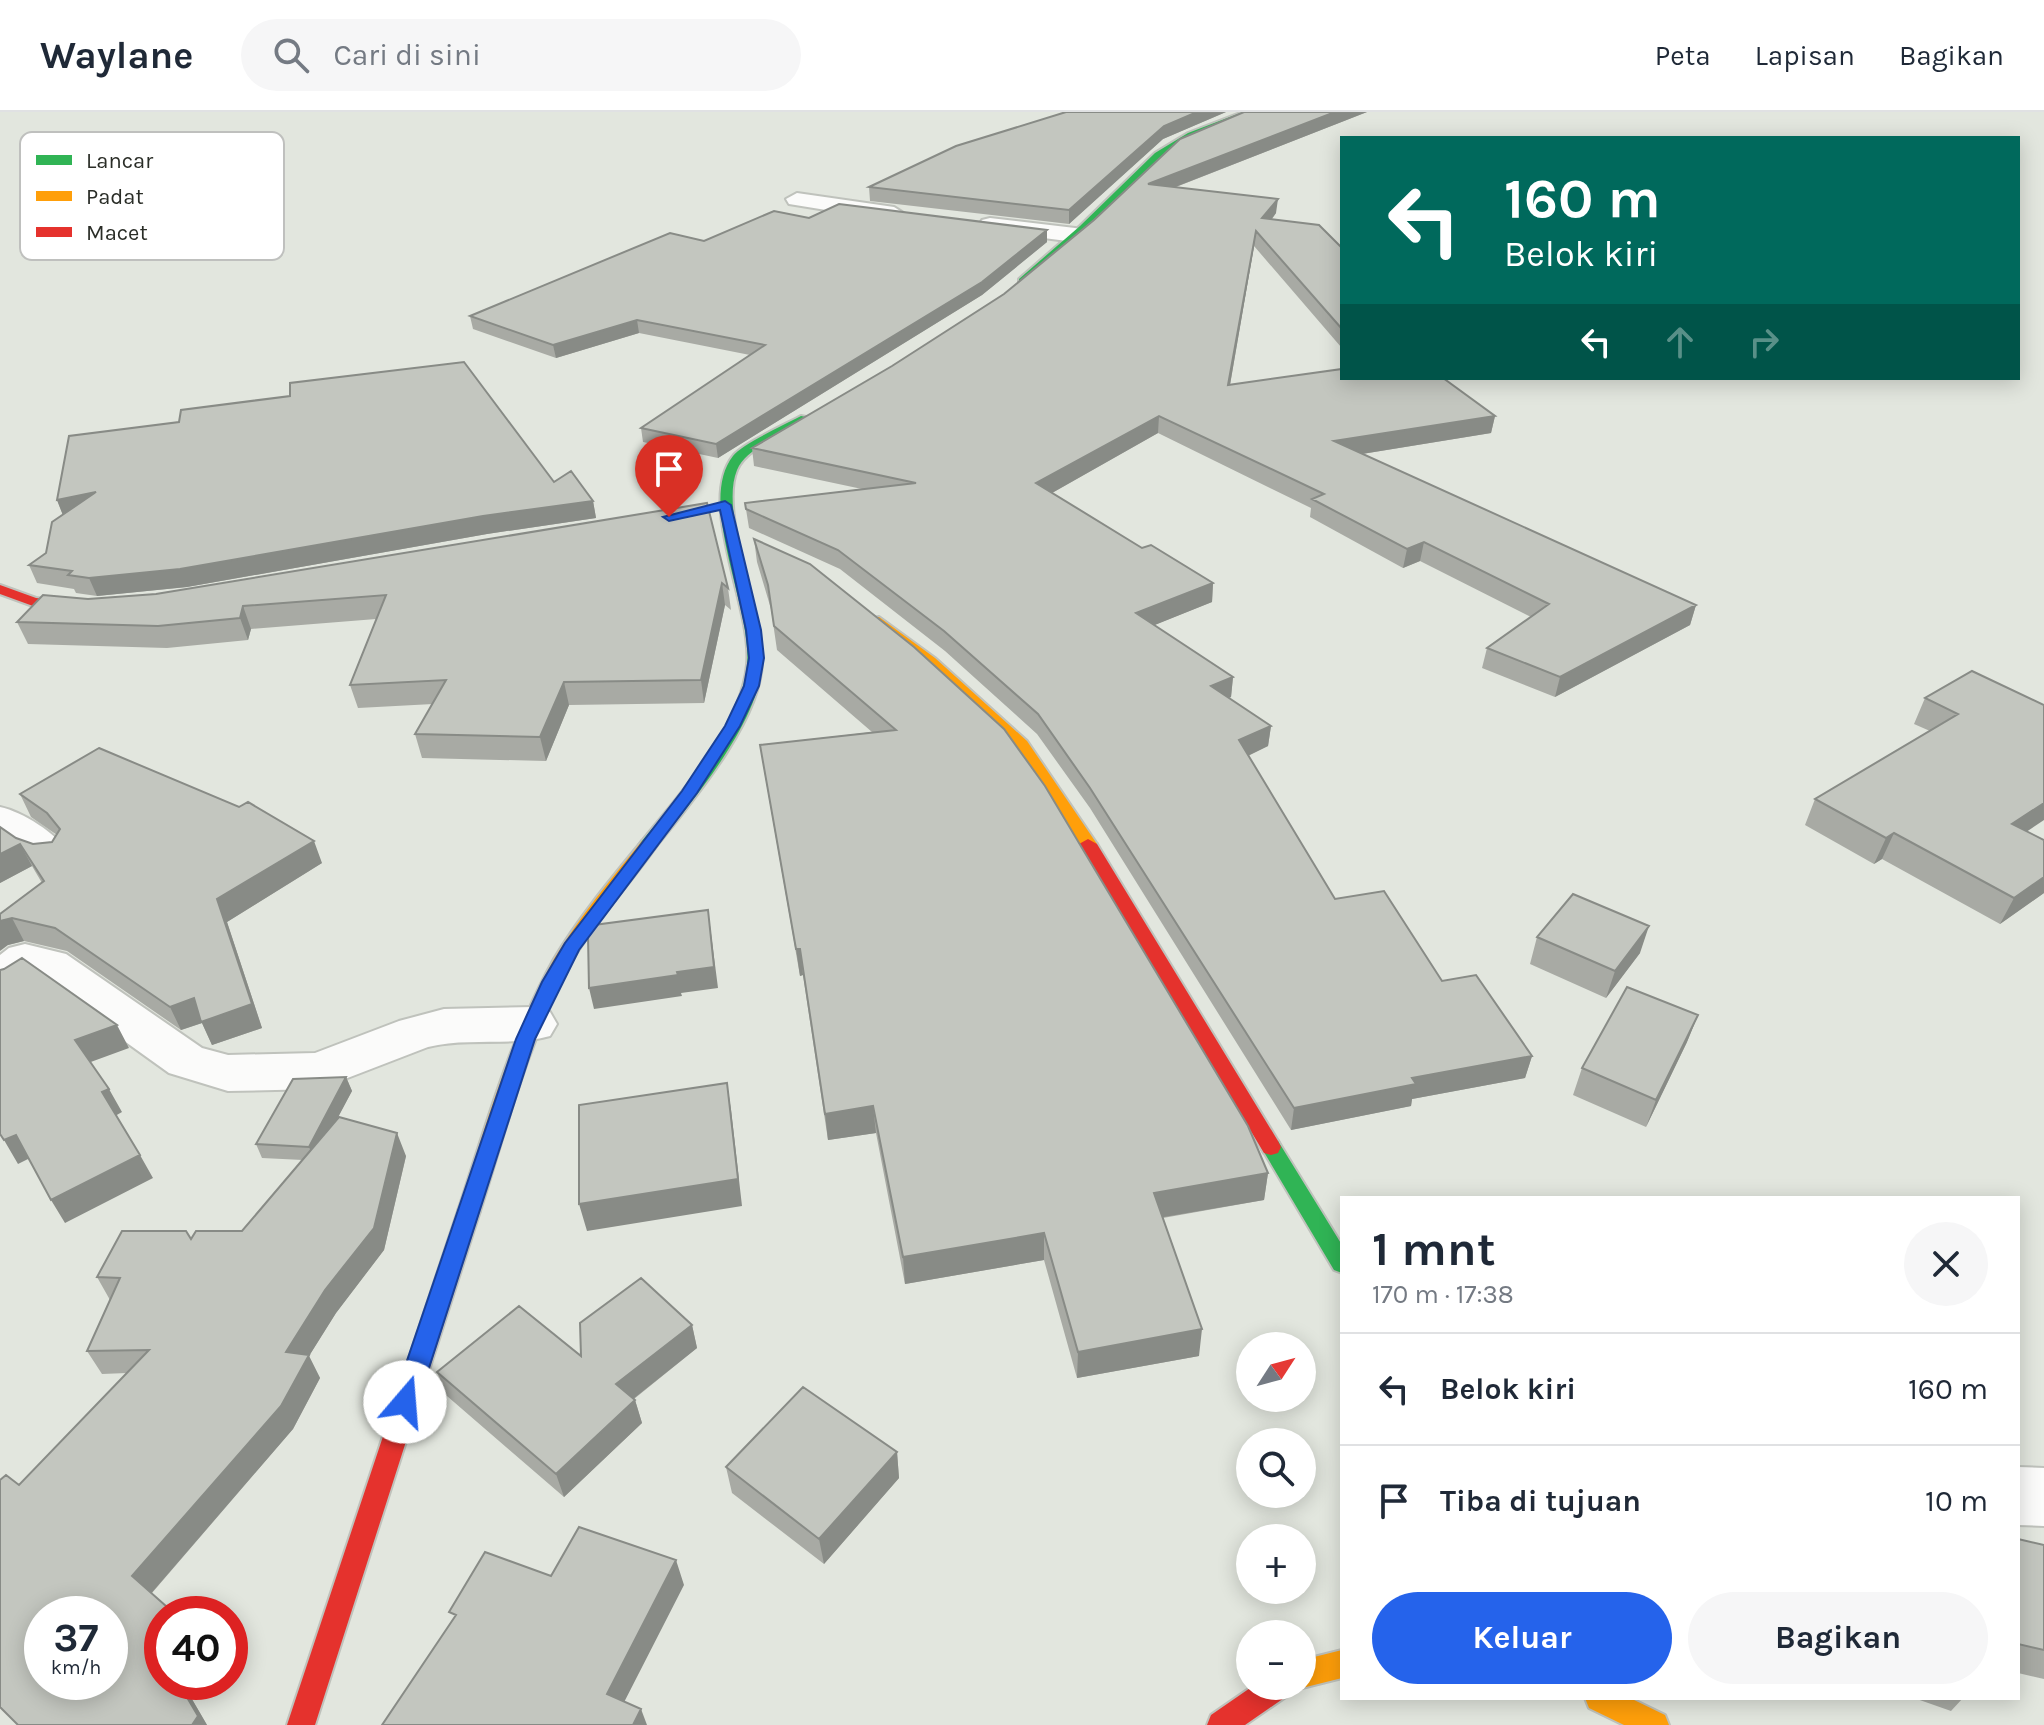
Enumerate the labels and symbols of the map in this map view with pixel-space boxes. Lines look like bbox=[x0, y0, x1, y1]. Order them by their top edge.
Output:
legend bbox=[20, 132, 284, 260]
text: Lancar bbox=[86, 148, 153, 174]
text: Padat bbox=[86, 184, 144, 210]
text: Macet bbox=[86, 220, 148, 246]
pin bbox=[635, 435, 703, 517]
north arrow bbox=[1236, 1332, 1316, 1412]
position arrow bbox=[363, 1360, 447, 1444]
speed limit sign: 40 bbox=[144, 1596, 248, 1700]

